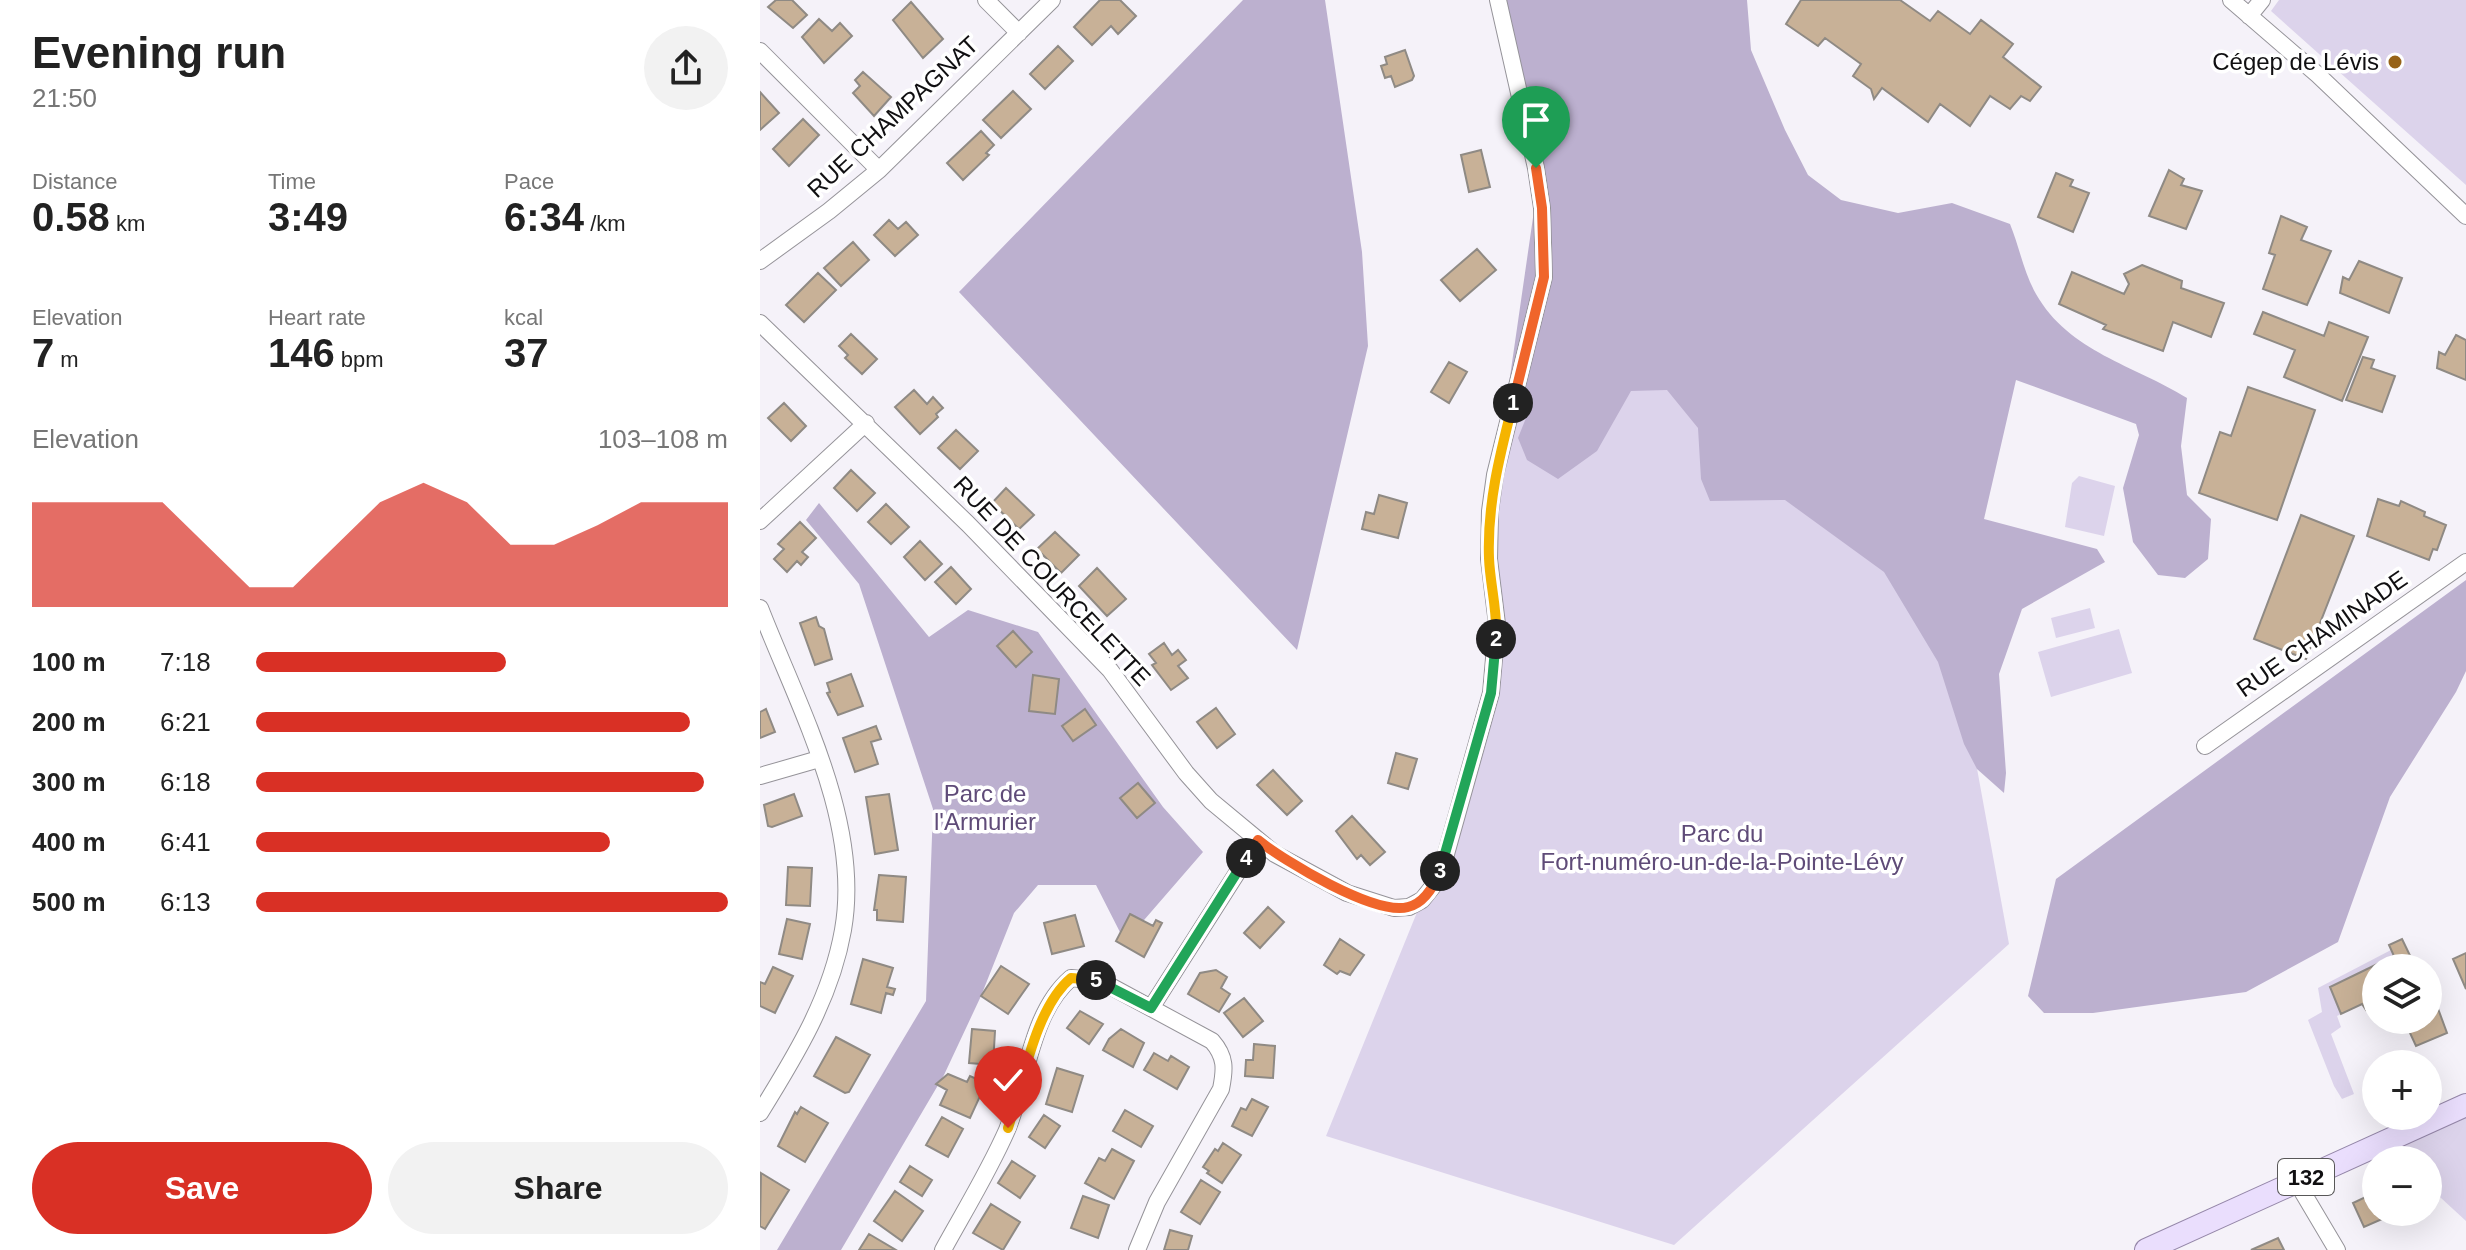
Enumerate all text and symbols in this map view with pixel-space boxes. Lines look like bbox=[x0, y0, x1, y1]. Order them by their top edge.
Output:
button: share bbox=[644, 26, 728, 110]
text: Evening run bbox=[32, 28, 286, 77]
street label: RUE CHAMPAGNAT bbox=[802, 30, 984, 203]
place label: Cégep de Lévis bbox=[2212, 48, 2379, 75]
marker: Cégep de Lévis bbox=[2386, 53, 2404, 71]
text: 21:50 bbox=[32, 83, 97, 113]
pin bbox=[1502, 86, 1570, 168]
icon: arrive bbox=[1514, 98, 1558, 142]
text: Distance bbox=[32, 169, 118, 194]
text: Time bbox=[268, 169, 316, 194]
text: Pace bbox=[504, 169, 554, 194]
text: 0.58 bbox=[32, 195, 110, 239]
text: 3:49 bbox=[268, 195, 348, 239]
text: 6:34 bbox=[504, 195, 584, 239]
text: km bbox=[110, 211, 145, 236]
text: /km bbox=[584, 211, 626, 236]
text: Elevation bbox=[32, 305, 123, 330]
text: Heart rate bbox=[268, 305, 366, 330]
text: kcal bbox=[504, 305, 543, 330]
text: 7 bbox=[32, 331, 54, 375]
text: 146 bbox=[268, 331, 335, 375]
text: 37 bbox=[504, 331, 549, 375]
text: m bbox=[54, 347, 79, 372]
text: bpm bbox=[335, 347, 384, 372]
pin: 1 bbox=[1493, 383, 1533, 423]
text: 1 bbox=[1507, 390, 1519, 415]
text: Elevation bbox=[32, 424, 139, 454]
text: 103–108 m bbox=[598, 424, 728, 454]
street label: RUE DE COURCELETTE bbox=[948, 471, 1156, 691]
street label: RUE CHAMINADE bbox=[2231, 565, 2412, 702]
pin: 2 bbox=[1476, 619, 1516, 659]
text: 2 bbox=[1490, 626, 1502, 651]
text: 100 m bbox=[32, 647, 106, 677]
text: 7:18 bbox=[160, 647, 211, 677]
text: 200 m bbox=[32, 707, 106, 737]
text: 6:21 bbox=[160, 707, 211, 737]
text: 300 m bbox=[32, 767, 106, 797]
text: 6:18 bbox=[160, 767, 211, 797]
park label: Parc de l'Armurier bbox=[934, 780, 1036, 835]
park label: Parc du Fort-numéro-un-de-la-Pointe-Lévy bbox=[1541, 820, 1903, 875]
text: 400 m bbox=[32, 827, 106, 857]
text: 6:41 bbox=[160, 827, 211, 857]
pin: 4 bbox=[1226, 838, 1266, 878]
text: 4 bbox=[1240, 845, 1252, 870]
pin: 3 bbox=[1420, 851, 1460, 891]
text: 3 bbox=[1434, 858, 1446, 883]
text: 500 m bbox=[32, 887, 106, 917]
text: 6:13 bbox=[160, 887, 211, 917]
map controls bbox=[2362, 954, 2442, 1226]
button: layers bbox=[2362, 954, 2442, 1034]
pin: 5 bbox=[1076, 960, 1116, 1000]
text: 5 bbox=[1090, 967, 1102, 992]
pin bbox=[974, 1046, 1042, 1128]
button: + bbox=[2362, 1050, 2442, 1130]
icon: check bbox=[986, 1058, 1030, 1102]
button: Save bbox=[32, 1142, 372, 1234]
button: Share bbox=[388, 1142, 728, 1234]
button: − bbox=[2362, 1146, 2442, 1226]
road number: 132 bbox=[2278, 1159, 2334, 1195]

